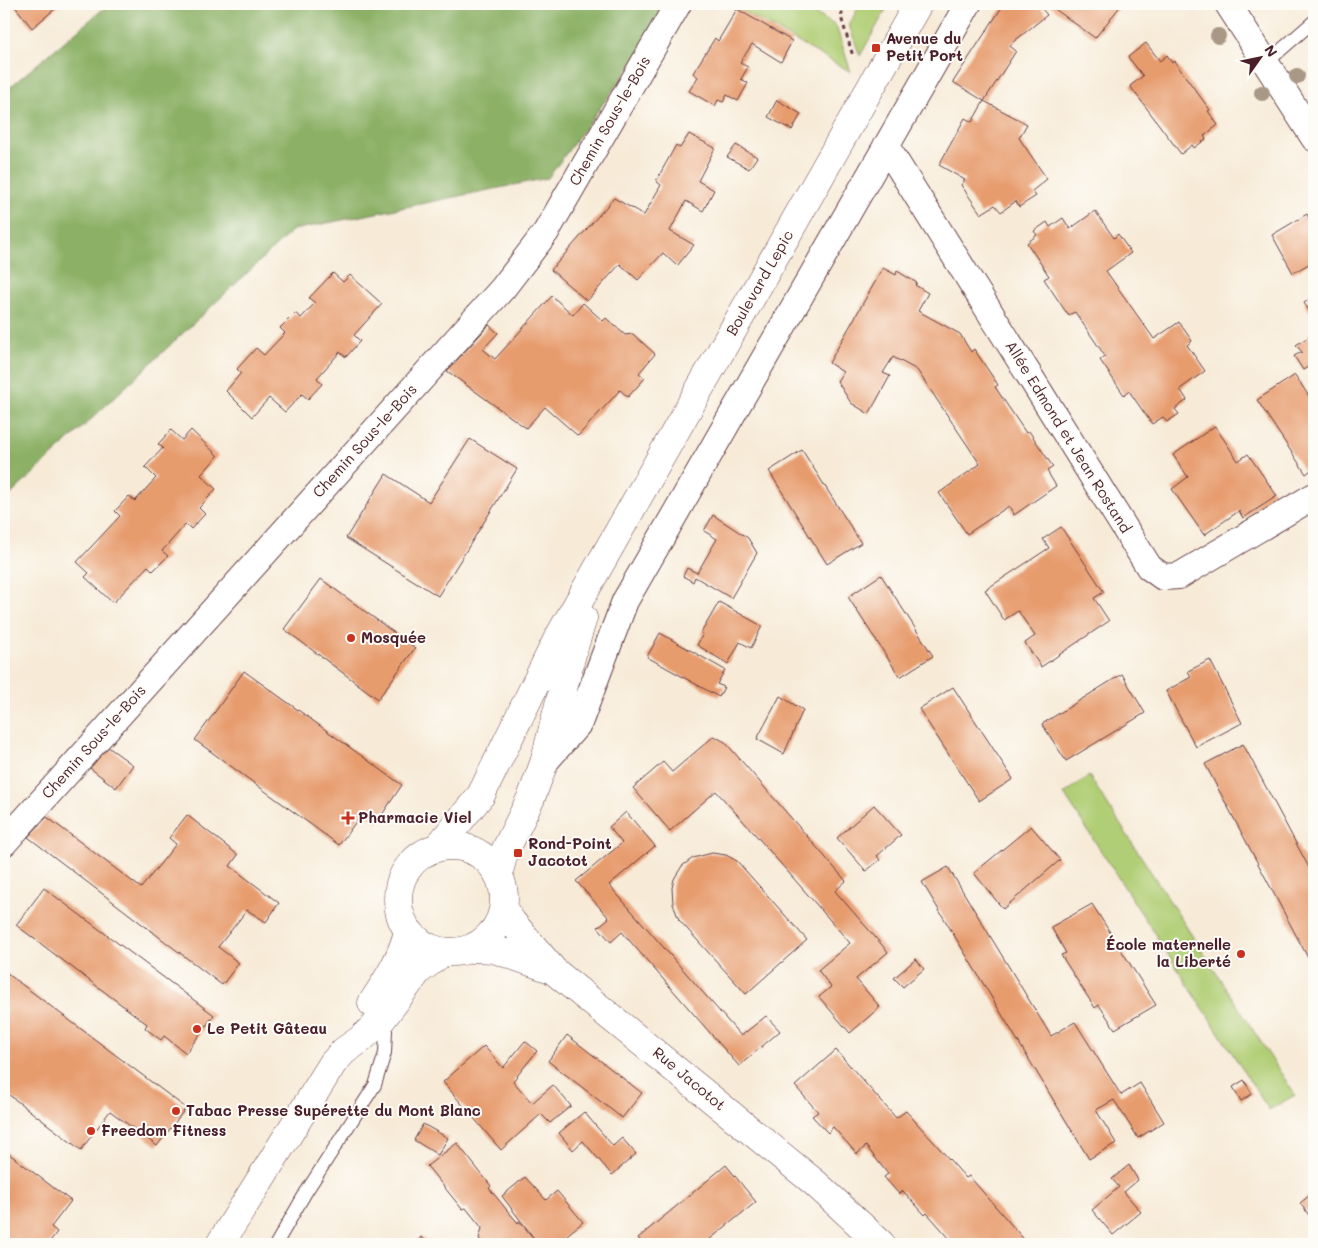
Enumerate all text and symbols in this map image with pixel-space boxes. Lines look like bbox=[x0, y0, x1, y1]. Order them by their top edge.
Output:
place label: Avenue du Petit Port bbox=[886, 28, 963, 65]
north arrow bbox=[1236, 32, 1286, 82]
text: N bbox=[1260, 41, 1282, 60]
marker: Avenue du Petit Port bbox=[870, 42, 882, 54]
street label: Chemin Sous-le-Bois bbox=[564, 52, 654, 189]
street label: Boulevard Lepic bbox=[721, 226, 797, 339]
street label: Allée Edmond et Jean Rostand bbox=[1001, 337, 1136, 536]
street label: Chemin Sous-le-Bois bbox=[308, 379, 421, 502]
place label: Mosquée bbox=[361, 627, 426, 647]
marker: Mosquée bbox=[345, 632, 357, 644]
street label: Chemin Sous-le-Bois bbox=[37, 680, 150, 803]
place label: Pharmacie Viel bbox=[358, 807, 471, 827]
marker: Pharmacie Viel bbox=[342, 812, 354, 824]
place label: Rond-Point Jacotot bbox=[528, 833, 612, 870]
marker: Rond-Point Jacotot bbox=[512, 847, 524, 859]
place label: École maternelle la Liberté bbox=[1106, 934, 1231, 971]
marker: École maternelle la Liberté bbox=[1235, 948, 1247, 960]
place label: Le Petit Gâteau bbox=[207, 1018, 327, 1038]
marker: Le Petit Gâteau bbox=[191, 1023, 203, 1035]
street label: Rue Jacotot bbox=[649, 1042, 730, 1115]
place label: Tabac Presse Supérette du Mont Blanc bbox=[186, 1100, 481, 1120]
marker: Tabac Presse Supérette du Mont Blanc bbox=[170, 1105, 182, 1117]
place label: Freedom Fitness bbox=[101, 1120, 226, 1140]
marker: Freedom Fitness bbox=[85, 1125, 97, 1137]

